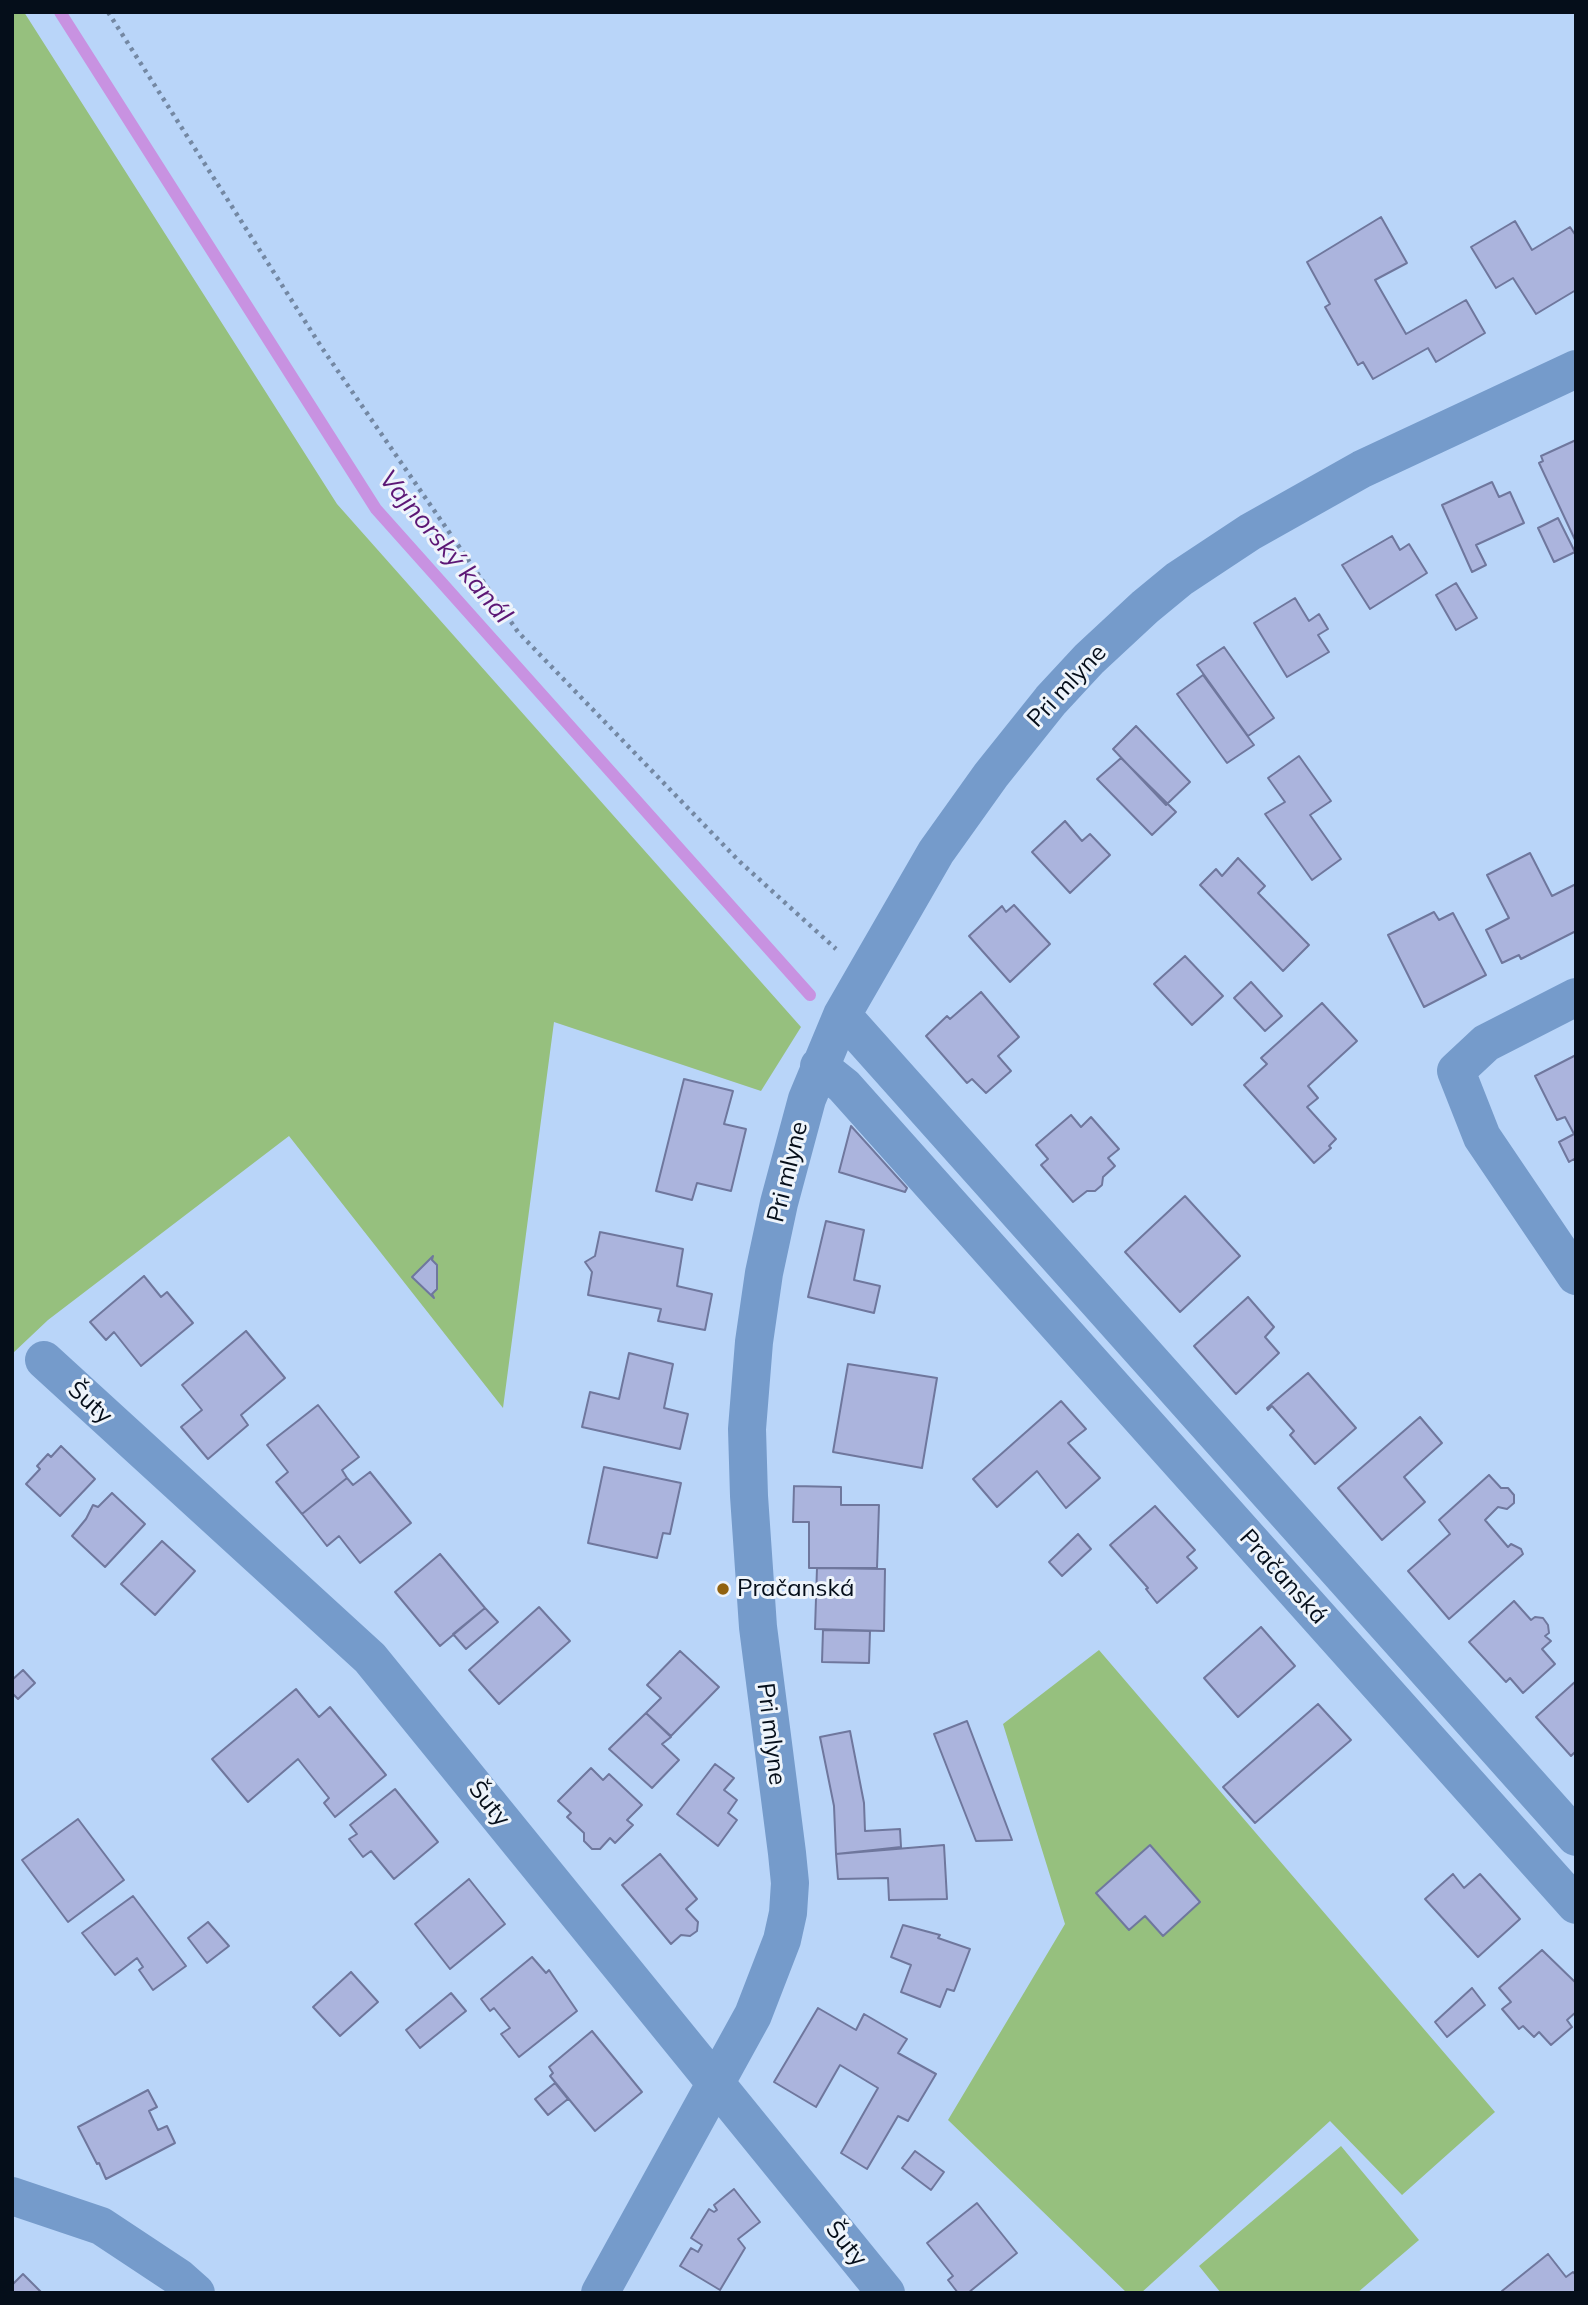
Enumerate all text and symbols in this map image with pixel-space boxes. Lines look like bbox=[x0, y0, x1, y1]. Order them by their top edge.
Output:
water label: Vajnorský kanál bbox=[372, 464, 518, 630]
street label: Pri mlyne bbox=[1021, 639, 1113, 733]
street label: Pri mlyne bbox=[762, 1119, 814, 1225]
street label: Šuty bbox=[62, 1376, 118, 1430]
street label: Pračanská bbox=[1233, 1524, 1333, 1630]
place label: Pračanská bbox=[737, 1575, 854, 1603]
marker: Pračanská bbox=[715, 1581, 731, 1597]
street label: Pri mlyne bbox=[750, 1681, 792, 1787]
street label: Šuty bbox=[462, 1775, 516, 1833]
street label: Šuty bbox=[819, 2215, 873, 2273]

